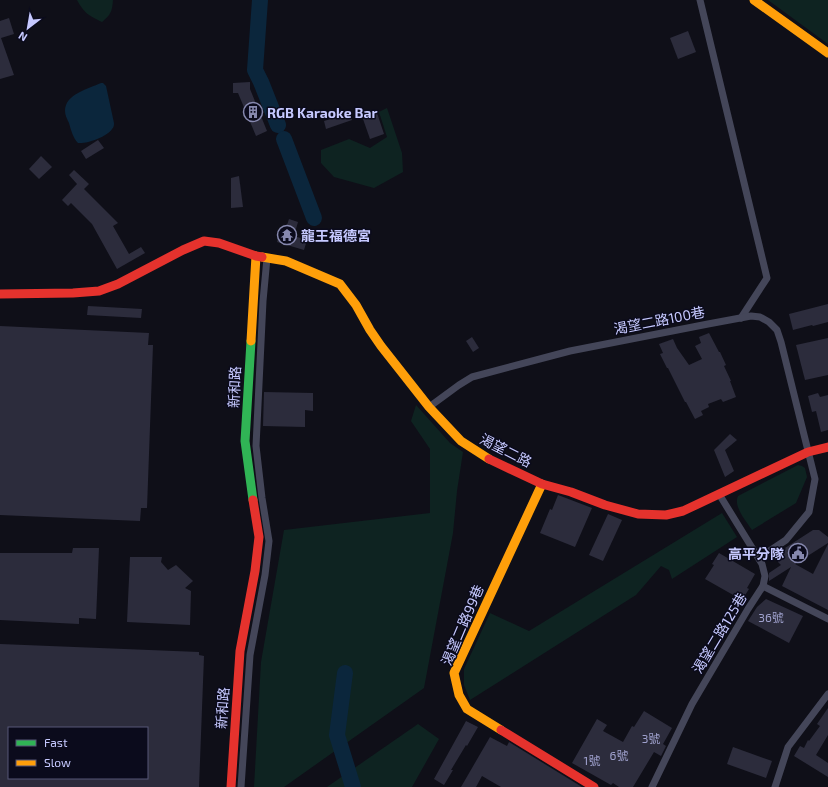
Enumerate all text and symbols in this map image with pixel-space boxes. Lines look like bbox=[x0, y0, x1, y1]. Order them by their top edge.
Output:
north arrow bbox=[8, 8, 48, 48]
text: N bbox=[16, 29, 29, 45]
building icon: RGB Karaoke Bar bbox=[242, 101, 264, 123]
place label: RGB Karaoke Bar bbox=[267, 104, 378, 121]
temple icon: 龍王福德宮 bbox=[276, 224, 298, 246]
place label: 龍王福德宮 bbox=[301, 227, 371, 244]
street label: 渴望二路100巷 bbox=[612, 303, 706, 337]
street label: 新和路 bbox=[224, 366, 244, 408]
street label: 渴望二路 bbox=[477, 430, 535, 470]
public building icon: 高平分隊 bbox=[787, 542, 809, 564]
place label: 高平分隊 bbox=[728, 545, 784, 562]
street label: 渴望二路99巷 bbox=[437, 582, 487, 668]
street label: 渴望二路125巷 bbox=[688, 590, 750, 676]
house number: 36號 bbox=[758, 610, 784, 624]
street label: 新和路 bbox=[212, 686, 232, 730]
legend bbox=[8, 727, 148, 779]
house number: 3號 bbox=[642, 731, 660, 745]
text: Fast bbox=[44, 735, 68, 749]
house number: 6號 bbox=[610, 748, 628, 762]
house number: 1號 bbox=[584, 753, 600, 767]
text: Slow bbox=[44, 755, 71, 769]

